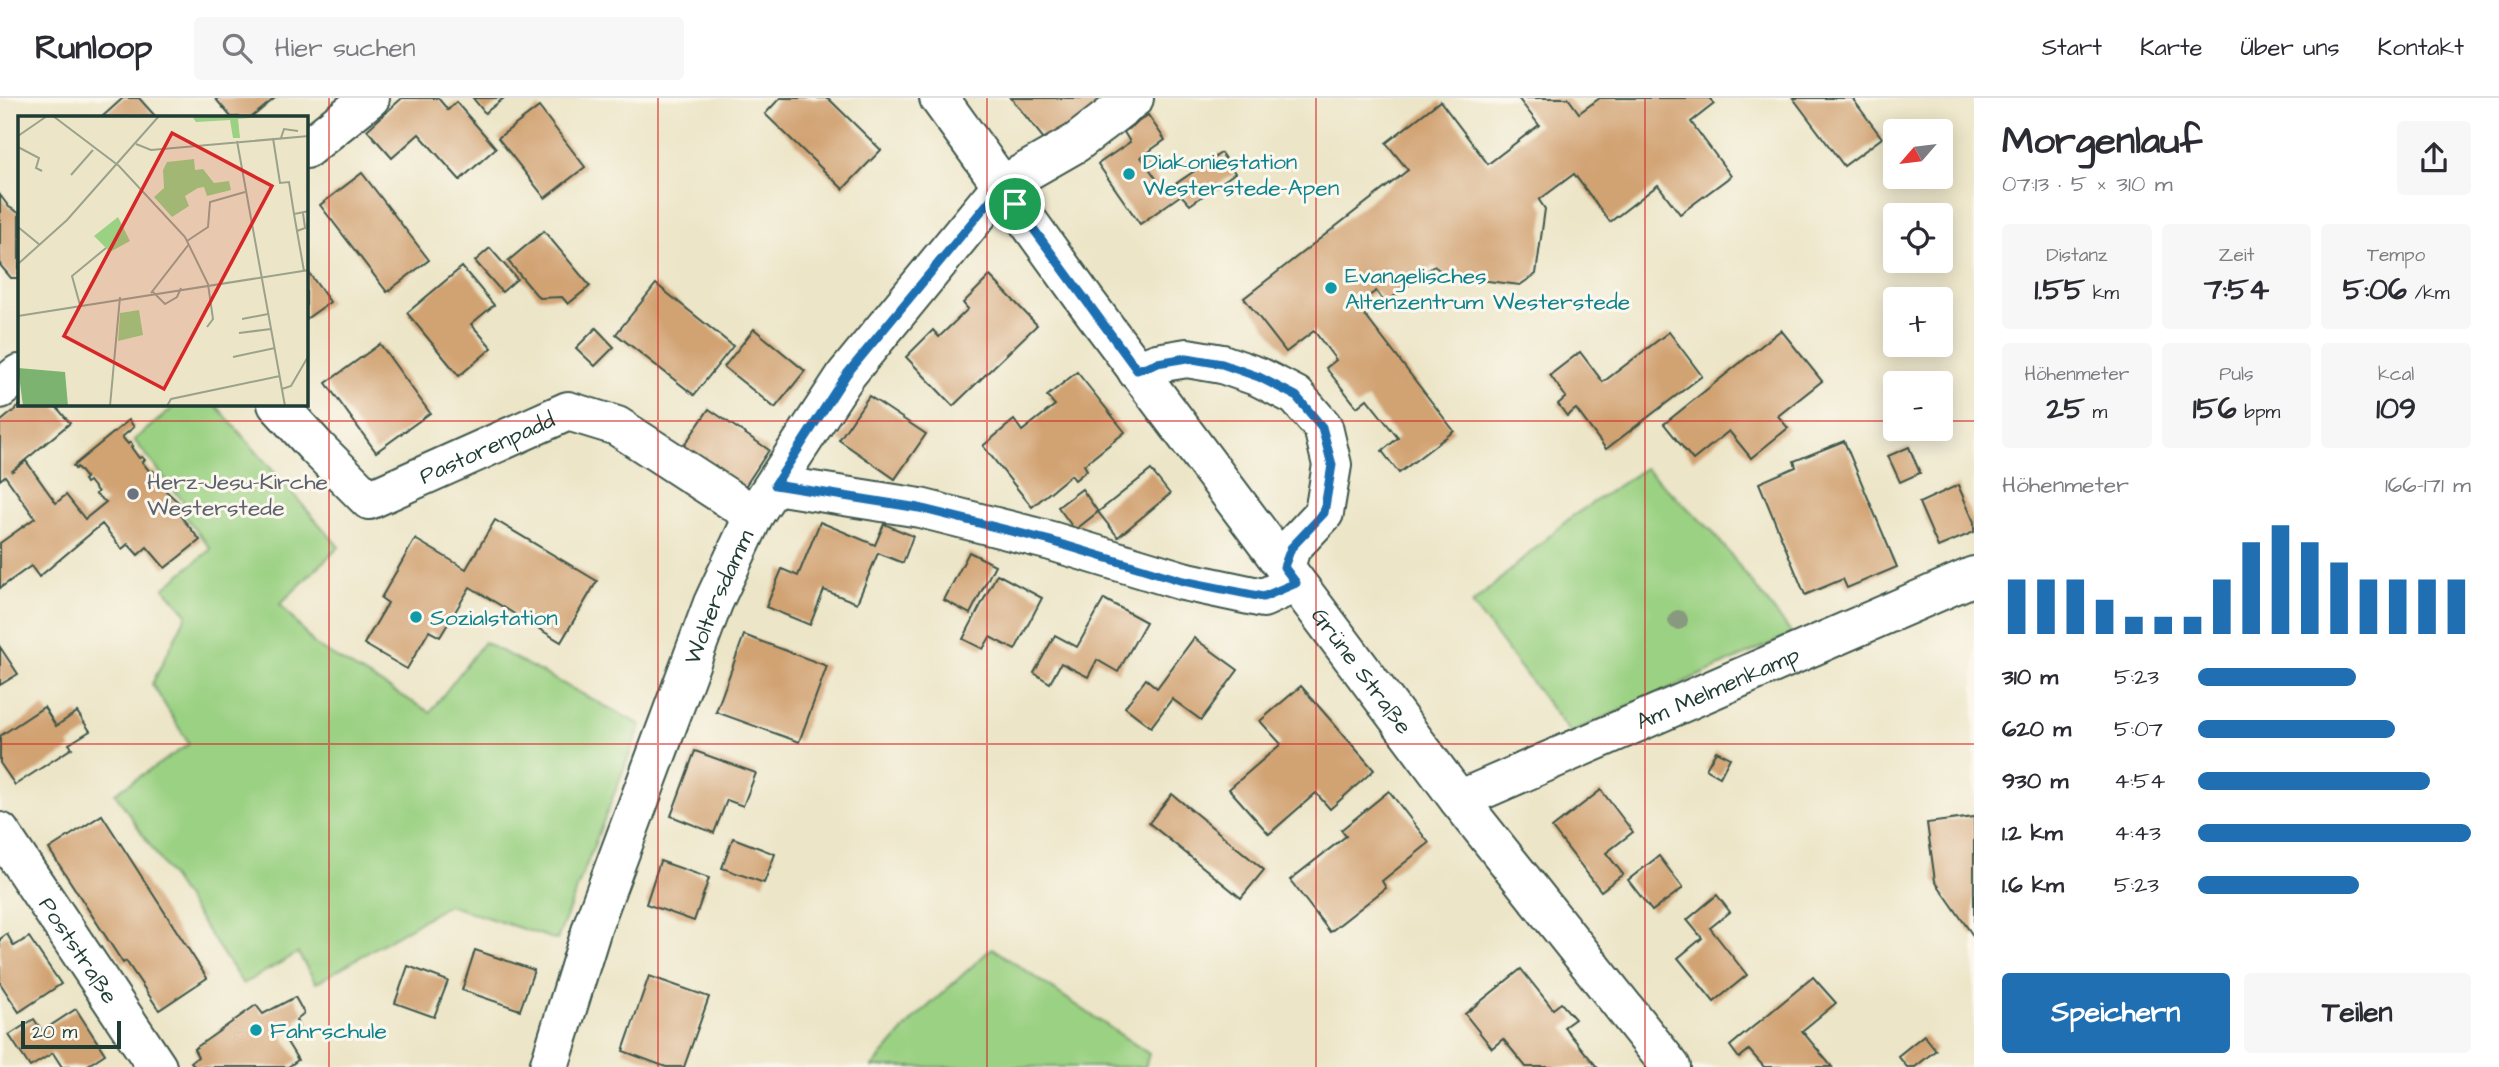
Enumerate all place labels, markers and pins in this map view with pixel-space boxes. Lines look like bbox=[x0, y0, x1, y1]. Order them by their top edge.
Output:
place label: Diakoniestation Westerstede-Apen bbox=[1143, 146, 1339, 204]
marker: Diakoniestation Westerstede-Apen bbox=[1121, 166, 1137, 182]
pin bbox=[985, 174, 1045, 234]
place label: Evangelisches Altenzentrum Westerstede bbox=[1345, 260, 1630, 318]
marker: Evangelisches Altenzentrum Westerstede bbox=[1323, 280, 1339, 296]
place label: Herz-Jesu-Kirche Westerstede bbox=[147, 466, 328, 524]
marker: Herz-Jesu-Kirche Westerstede bbox=[125, 486, 141, 502]
place label: Sozialstation bbox=[430, 602, 558, 634]
marker: Sozialstation bbox=[408, 609, 424, 625]
place label: Fahrschule bbox=[270, 1015, 387, 1047]
marker: Fahrschule bbox=[248, 1022, 264, 1038]

